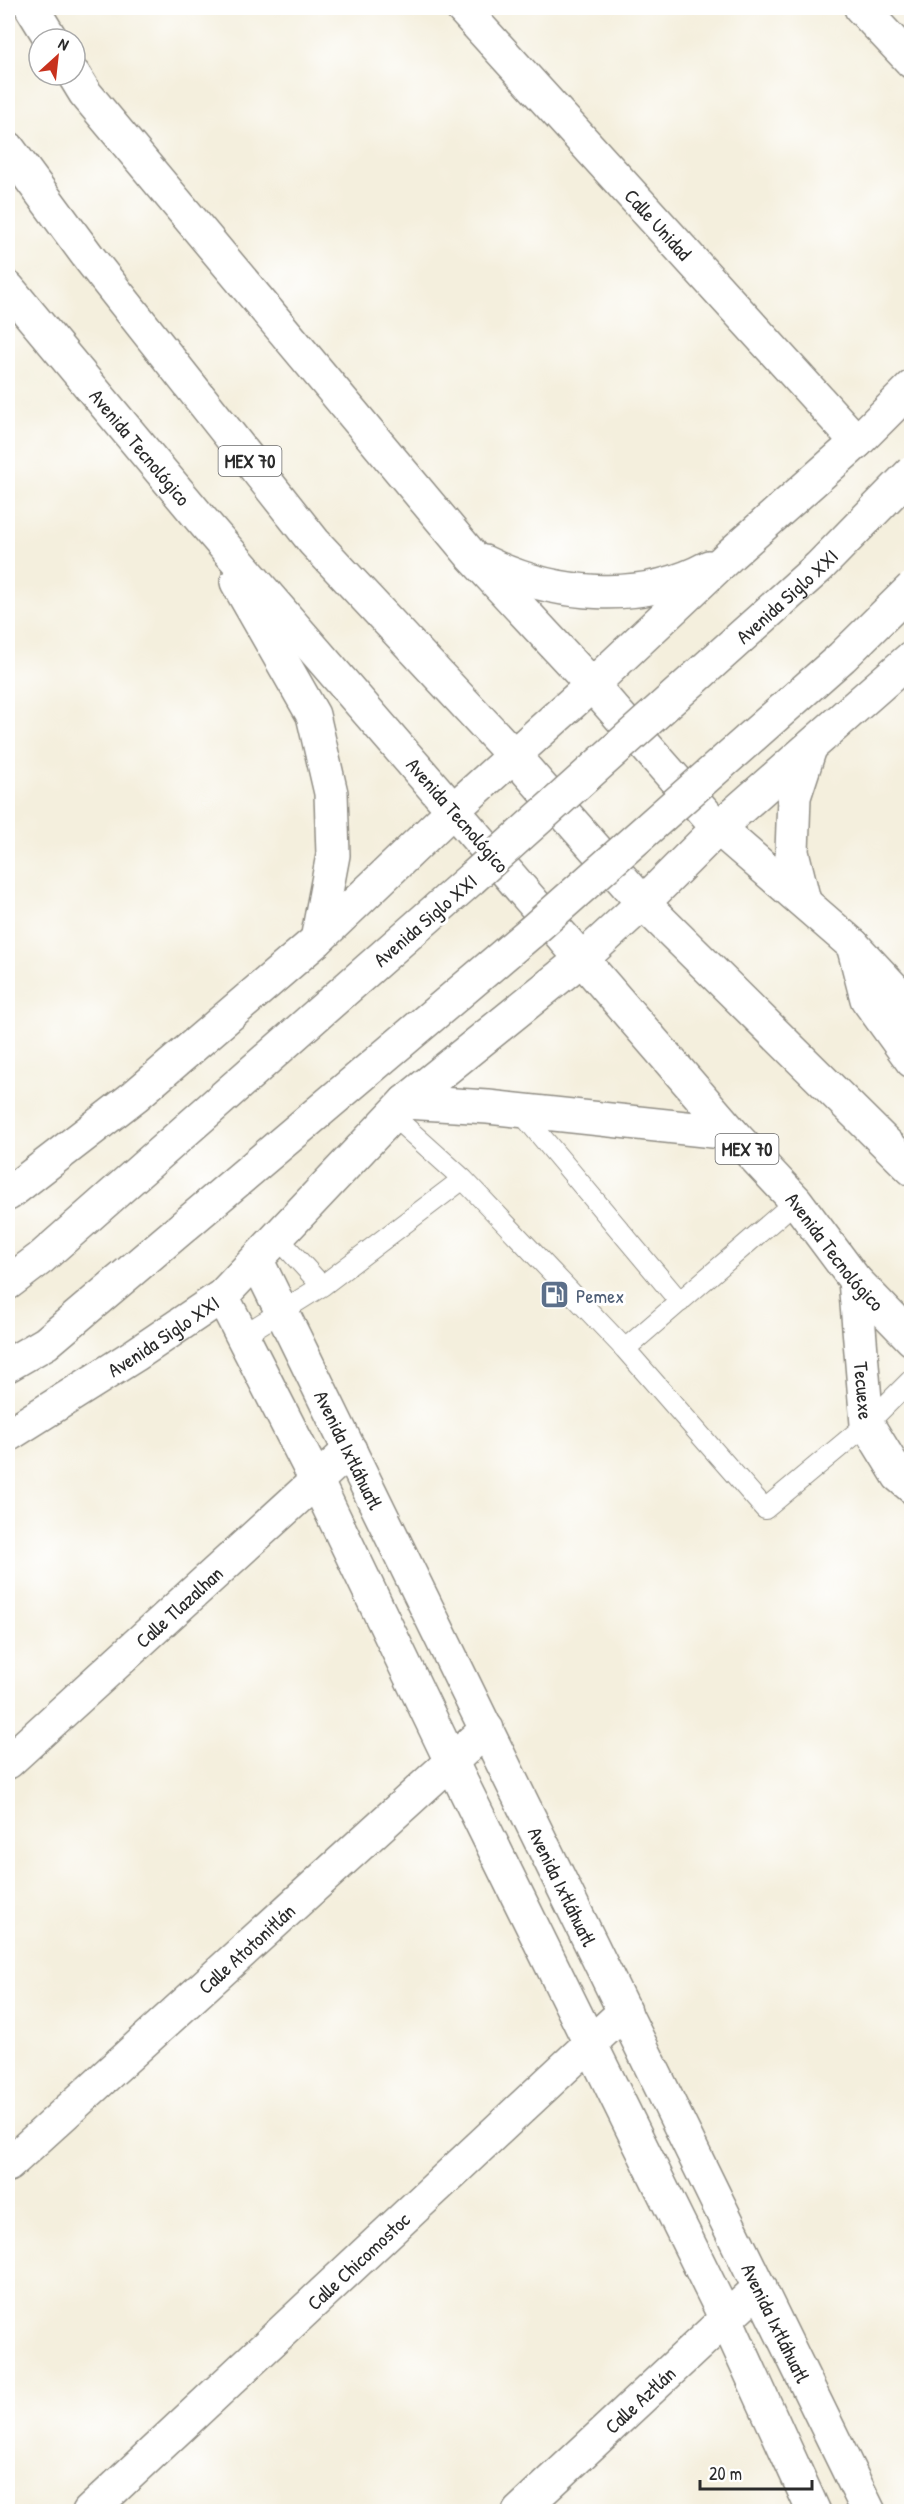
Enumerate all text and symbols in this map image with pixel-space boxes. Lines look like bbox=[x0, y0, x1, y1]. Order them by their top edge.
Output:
north arrow bbox=[27, 27, 87, 87]
text: N bbox=[55, 32, 73, 56]
street label: Calle Unidad bbox=[619, 182, 698, 266]
street label: Avenida Tecnológico bbox=[84, 383, 197, 511]
road number: MEX 70 bbox=[218, 446, 282, 476]
street label: Avenida Siglo XXI bbox=[730, 543, 843, 649]
street label: Avenida Tecnológico bbox=[400, 752, 516, 878]
street label: Avenida Siglo XXI bbox=[368, 868, 482, 972]
road number: MEX 70 bbox=[716, 1134, 778, 1164]
street label: Avenida Tecnológico bbox=[780, 1186, 891, 1316]
fuel station icon: Pemex bbox=[539, 1279, 571, 1311]
place label: Pemex bbox=[576, 1282, 624, 1309]
street label: Avenida Siglo XXI bbox=[102, 1289, 224, 1383]
street label: Tecuexe bbox=[848, 1361, 880, 1421]
street label: Avenida Ixtláhuatl bbox=[309, 1385, 390, 1514]
street label: Calle Tlazalhan bbox=[129, 1559, 228, 1653]
street label: Avenida Ixtláhuatl bbox=[522, 1822, 604, 1951]
street label: Calle Atotonitlán bbox=[192, 1897, 300, 1999]
street label: Calle Chicomostoc bbox=[300, 2206, 415, 2316]
street label: Avenida Ixtláhuatl bbox=[736, 2259, 817, 2388]
street label: Calle Aztlán bbox=[598, 2360, 681, 2439]
scale bar bbox=[700, 2453, 812, 2491]
text: 20 m bbox=[709, 2461, 742, 2486]

